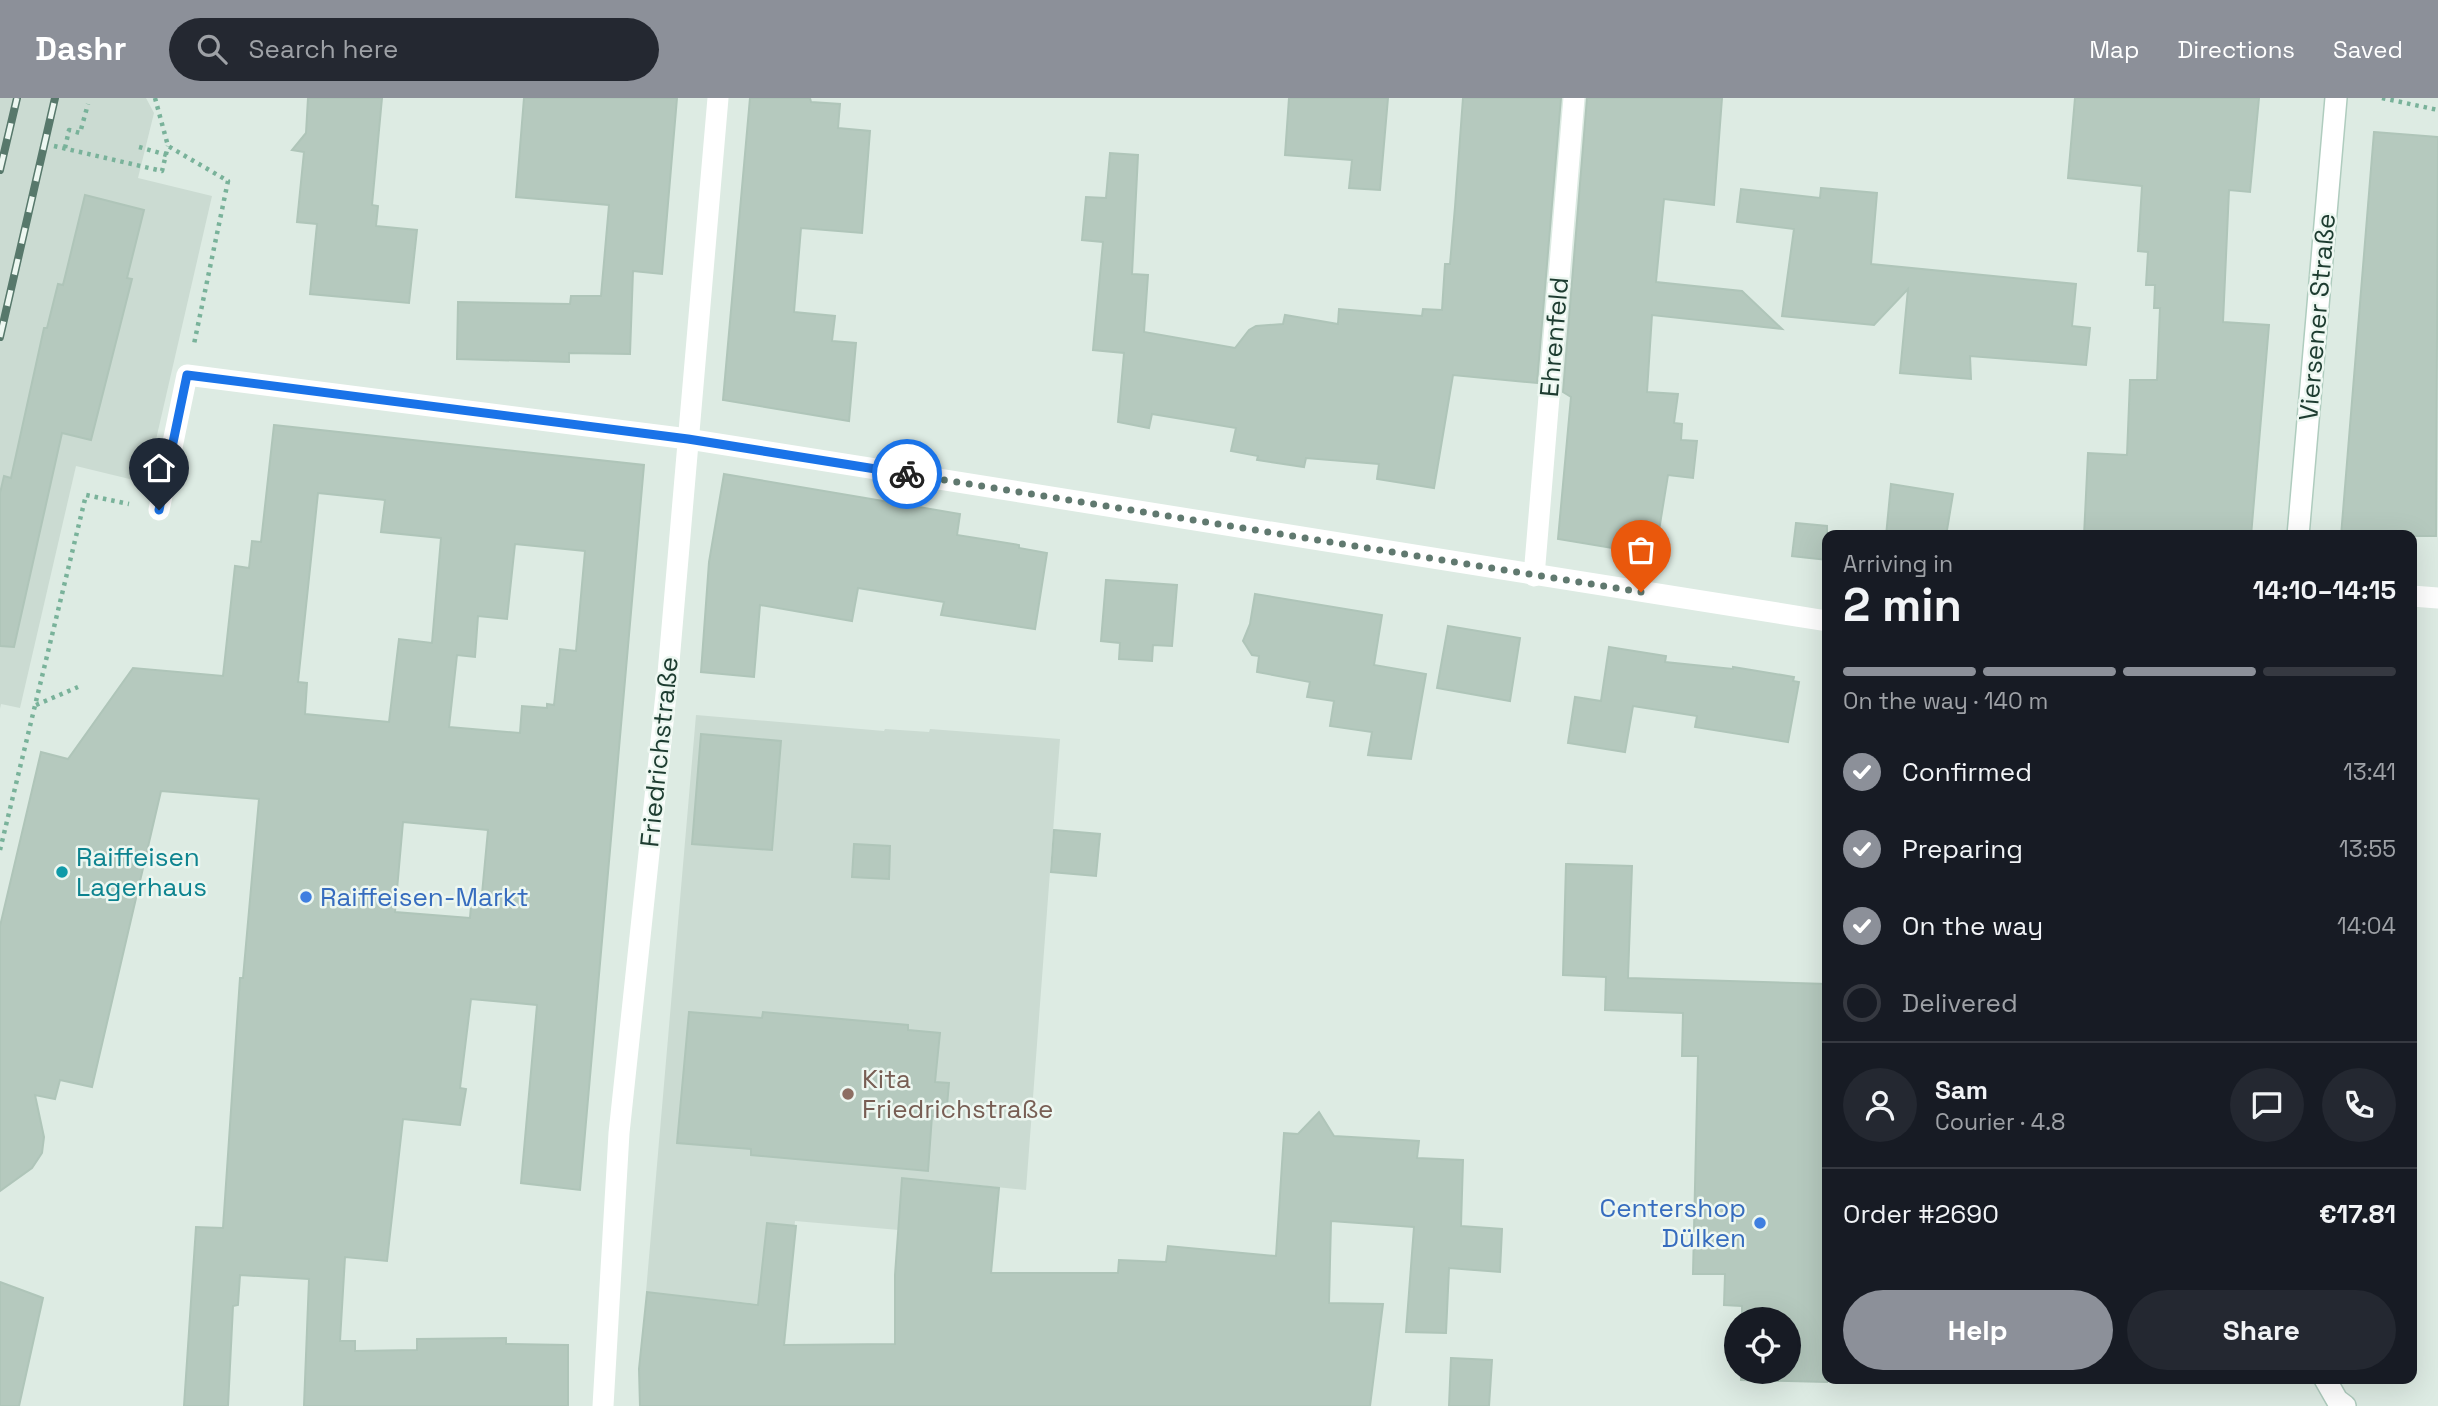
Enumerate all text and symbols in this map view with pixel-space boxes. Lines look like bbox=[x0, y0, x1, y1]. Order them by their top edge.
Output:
search box bbox=[169, 18, 659, 81]
text: Dashr bbox=[35, 28, 127, 70]
icon: search bbox=[193, 30, 231, 68]
text: Search here bbox=[249, 32, 398, 66]
text: Map bbox=[2089, 34, 2139, 65]
text: Directions bbox=[2177, 34, 2295, 65]
text: Saved bbox=[2333, 34, 2403, 65]
street label: Viersener Straße bbox=[2291, 212, 2343, 422]
street label: Ehrenfeld bbox=[1532, 276, 1576, 398]
pin bbox=[129, 438, 189, 510]
courier bbox=[872, 439, 942, 509]
icon: home bbox=[140, 449, 178, 487]
icon: bike bbox=[888, 455, 926, 493]
pin bbox=[1611, 520, 1671, 592]
icon: bag bbox=[1622, 531, 1660, 569]
text: Arriving in bbox=[1843, 549, 1953, 579]
text: 14:10–14:15 bbox=[2253, 573, 2396, 607]
text: 2 min bbox=[1843, 576, 1962, 634]
street label: Friedrichstraße bbox=[632, 655, 686, 849]
text: On the way · 140 m bbox=[1843, 686, 2048, 716]
icon: check bbox=[1843, 753, 1881, 791]
text: Confirmed bbox=[1902, 755, 2032, 789]
text: 13:41 bbox=[2343, 757, 2396, 787]
icon: check bbox=[1843, 830, 1881, 868]
text: Preparing bbox=[1902, 832, 2023, 866]
text: 13:55 bbox=[2339, 834, 2396, 864]
place label: Raiffeisen Lagerhaus bbox=[76, 840, 207, 904]
marker: Raiffeisen Lagerhaus bbox=[54, 864, 70, 880]
place label: Raiffeisen-Markt bbox=[320, 880, 529, 914]
marker: Raiffeisen-Markt bbox=[298, 889, 314, 905]
icon: check bbox=[1843, 907, 1881, 945]
text: On the way bbox=[1902, 909, 2043, 943]
text: 14:04 bbox=[2337, 911, 2396, 941]
text: Delivered bbox=[1902, 986, 2018, 1020]
place label: Kita Friedrichstraße bbox=[862, 1062, 1053, 1126]
button: person bbox=[1843, 1068, 1917, 1142]
button: chat bbox=[2230, 1068, 2304, 1142]
button: phone bbox=[2322, 1068, 2396, 1142]
text: Sam bbox=[1935, 1073, 1988, 1107]
marker: Kita Friedrichstraße bbox=[840, 1086, 856, 1102]
text: Courier · 4.8 bbox=[1935, 1107, 2065, 1137]
place label: Centershop Dülken bbox=[1599, 1191, 1746, 1255]
text: Order #2690 bbox=[1843, 1197, 1999, 1231]
text: €17.81 bbox=[2319, 1197, 2396, 1231]
marker: Centershop Dülken bbox=[1752, 1215, 1768, 1231]
button: Help bbox=[1843, 1290, 2113, 1370]
button: Share bbox=[2127, 1290, 2396, 1370]
map controls bbox=[1724, 1307, 1801, 1384]
button: locate bbox=[1724, 1307, 1801, 1384]

